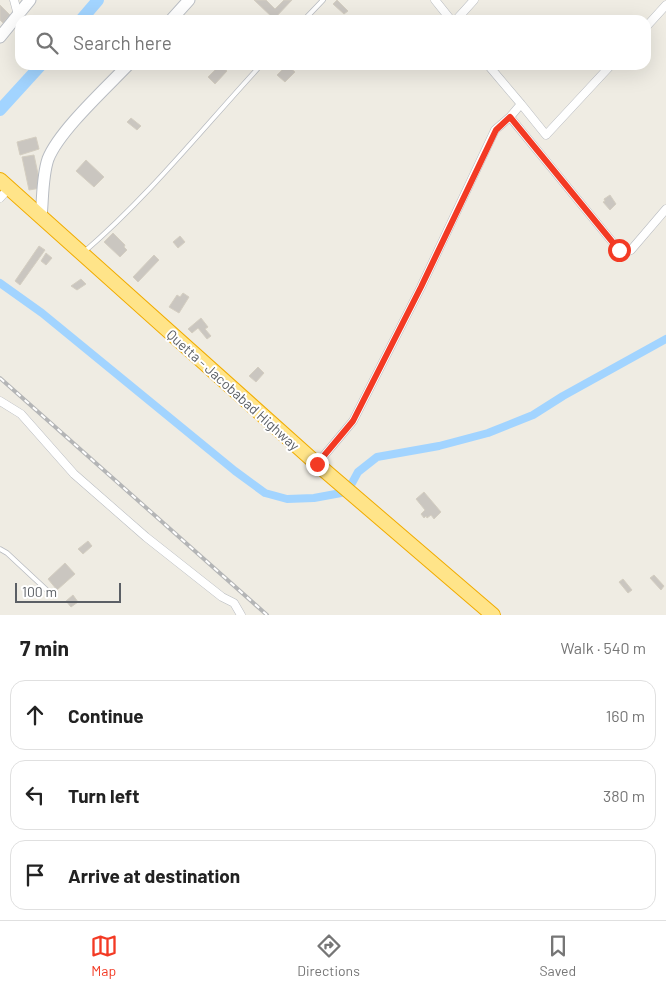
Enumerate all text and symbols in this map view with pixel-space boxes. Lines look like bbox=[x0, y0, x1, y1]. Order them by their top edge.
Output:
search box bbox=[15, 15, 651, 70]
icon: search bbox=[33, 29, 61, 57]
text: Search here bbox=[73, 31, 172, 54]
route start bbox=[608, 239, 631, 262]
street label: Quetta - Jacobabad Highway bbox=[163, 326, 304, 454]
route end bbox=[306, 453, 329, 476]
scale bar bbox=[15, 580, 121, 603]
text: 100 m bbox=[22, 583, 57, 600]
text: 7 min bbox=[20, 635, 69, 660]
text: Walk · 540 m bbox=[561, 638, 646, 657]
icon: ahead bbox=[21, 701, 49, 729]
text: Continue bbox=[68, 704, 144, 727]
text: 160 m bbox=[606, 706, 645, 725]
icon: left bbox=[21, 781, 49, 809]
text: Turn left bbox=[68, 784, 139, 807]
text: 380 m bbox=[603, 786, 645, 805]
icon: arrive bbox=[21, 861, 49, 889]
text: Arrive at destination bbox=[68, 864, 240, 887]
tab: Map bbox=[90, 932, 118, 979]
tab: Directions bbox=[297, 932, 360, 979]
tab: Saved bbox=[539, 932, 576, 979]

